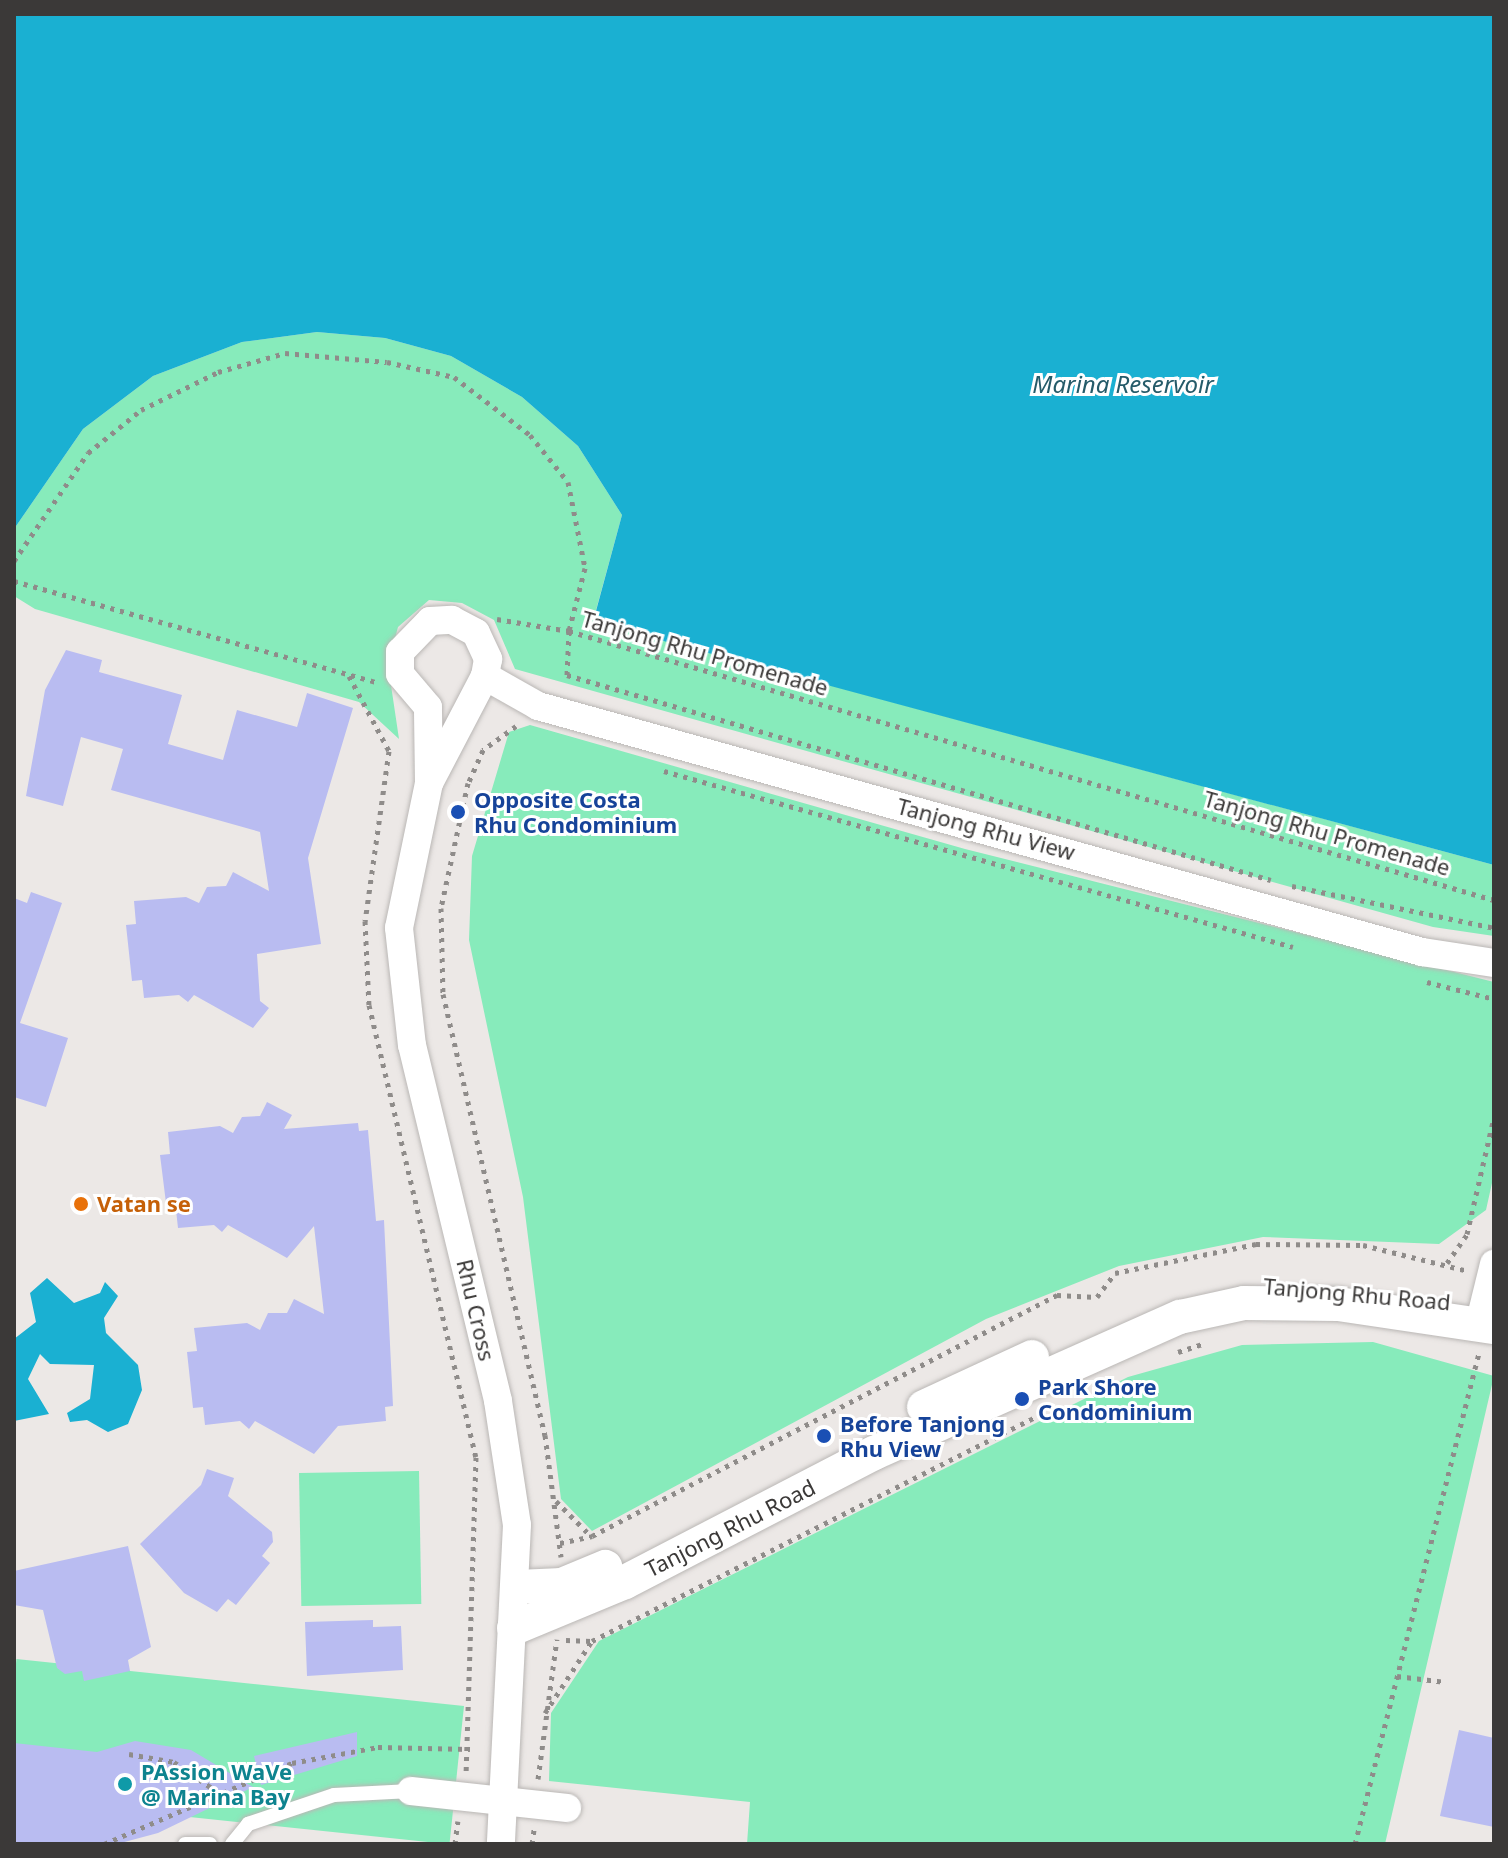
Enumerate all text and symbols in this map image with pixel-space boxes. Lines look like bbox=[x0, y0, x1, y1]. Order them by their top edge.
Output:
water label: Marina Reservoir bbox=[1032, 370, 1214, 398]
street label: Tanjong Rhu Promenade bbox=[579, 605, 831, 701]
street label: Tanjong Rhu Promenade bbox=[1201, 785, 1453, 881]
place label: Opposite Costa Rhu Condominium bbox=[474, 786, 677, 838]
street label: Tanjong Rhu View bbox=[894, 793, 1078, 865]
marker: Opposite Costa Rhu Condominium bbox=[449, 803, 467, 821]
place label: Vatan se bbox=[97, 1191, 191, 1217]
marker: Vatan se bbox=[72, 1195, 90, 1213]
street label: Rhu Cross bbox=[451, 1257, 501, 1363]
street label: Tanjong Rhu Road bbox=[1262, 1273, 1452, 1315]
place label: Park Shore Condominium bbox=[1038, 1373, 1192, 1424]
marker: Park Shore Condominium bbox=[1013, 1390, 1031, 1408]
place label: Before Tanjong Rhu View bbox=[840, 1410, 1005, 1462]
marker: Before Tanjong Rhu View bbox=[815, 1427, 833, 1445]
street label: Tanjong Rhu Road bbox=[640, 1474, 820, 1582]
place label: PAssion WaVe @ Marina Bay bbox=[141, 1758, 292, 1810]
marker: PAssion WaVe @ Marina Bay bbox=[116, 1775, 134, 1793]

